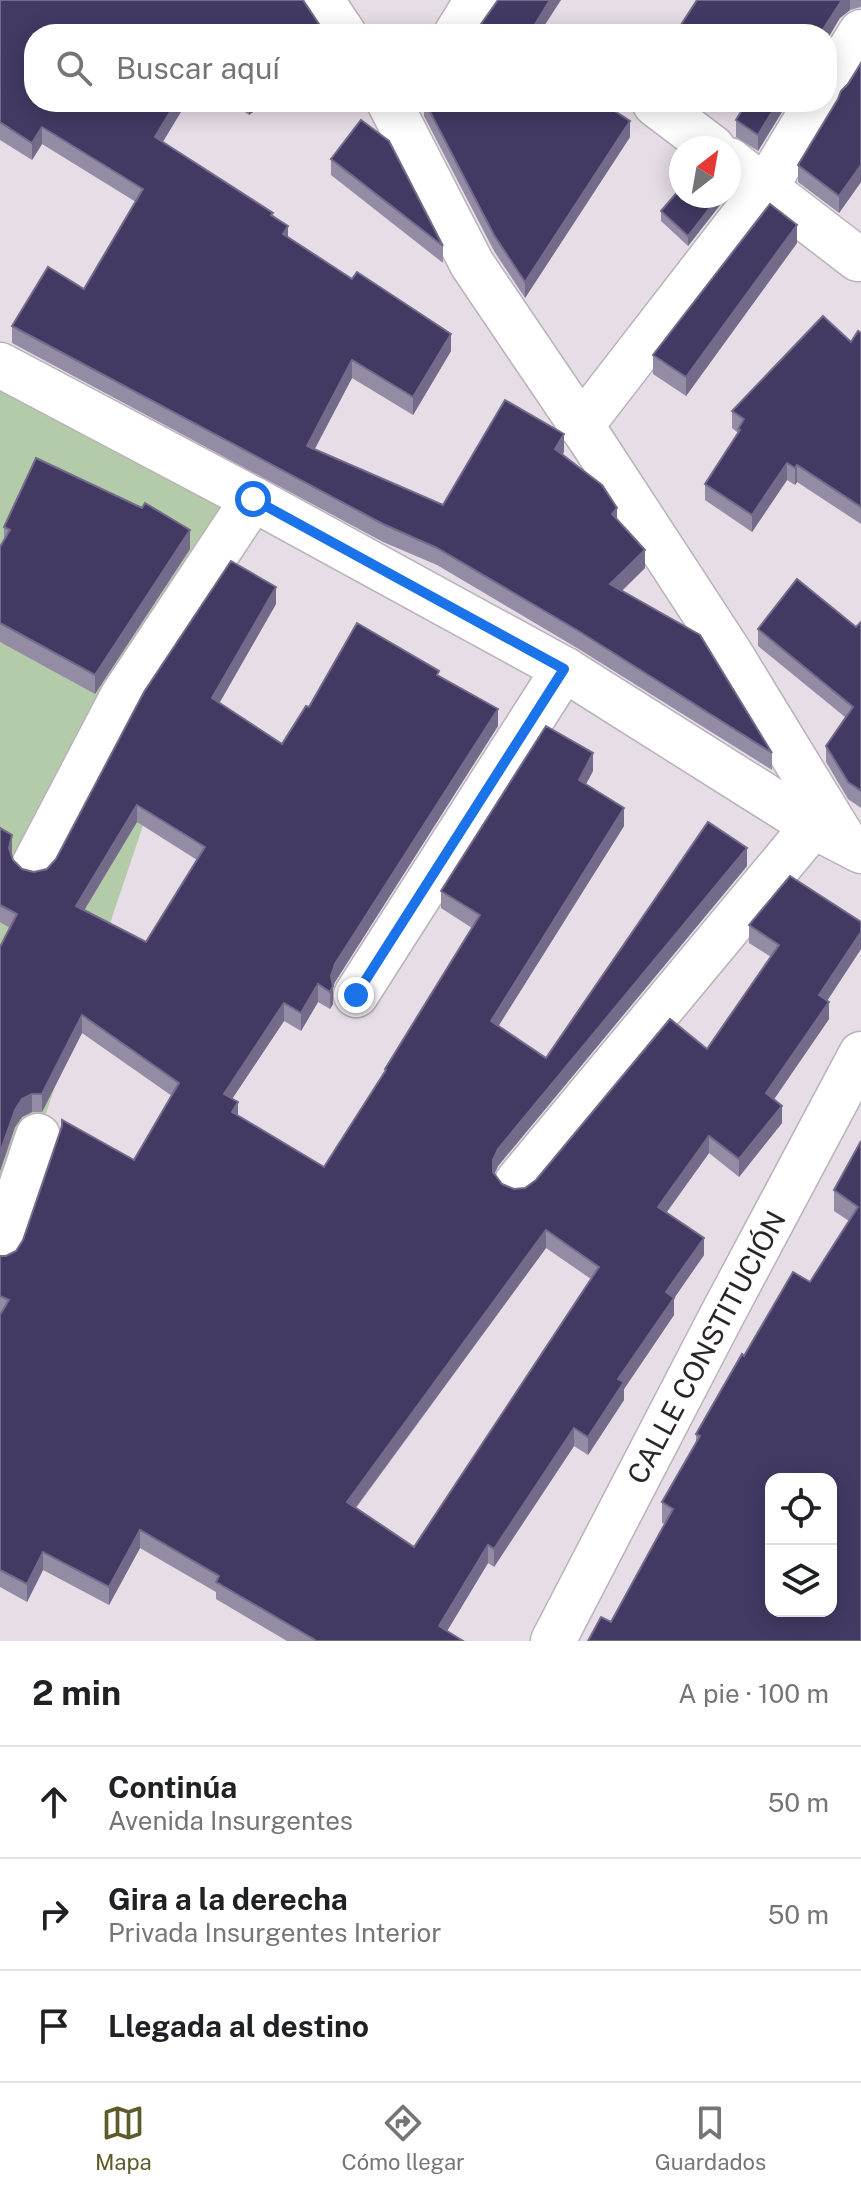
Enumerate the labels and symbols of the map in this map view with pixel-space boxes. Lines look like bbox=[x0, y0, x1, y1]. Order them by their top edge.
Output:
north arrow bbox=[669, 136, 741, 208]
route start bbox=[235, 481, 271, 517]
route end bbox=[338, 977, 374, 1013]
street label: CALLE CONSTITUCIÓN bbox=[620, 1205, 792, 1489]

